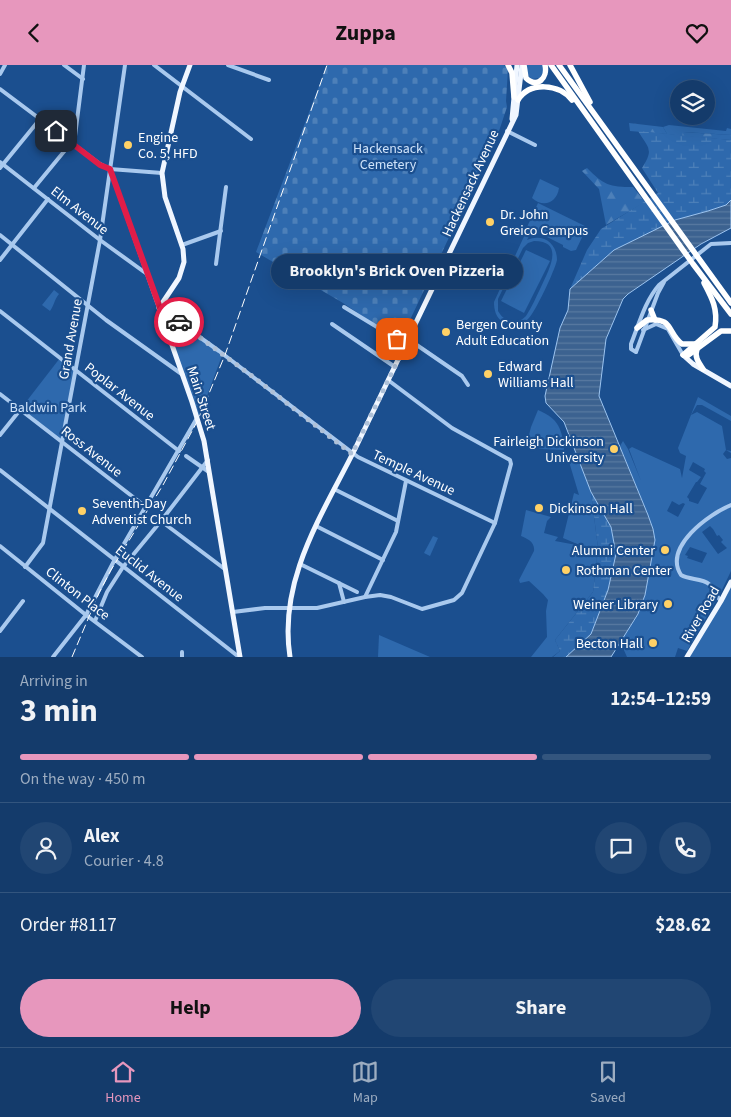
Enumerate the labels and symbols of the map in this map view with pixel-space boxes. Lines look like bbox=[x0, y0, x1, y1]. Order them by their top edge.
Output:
pin bbox=[35, 110, 77, 152]
street label: Hackensack Avenue bbox=[437, 127, 505, 240]
place label: Engine Co. 5, HFD bbox=[138, 128, 198, 164]
marker: Engine Co. 5, HFD bbox=[122, 139, 134, 151]
park label: Hackensack Cemetery bbox=[353, 139, 423, 175]
street label: Elm Avenue bbox=[46, 182, 113, 240]
place label: Dr. John Greico Campus bbox=[500, 205, 588, 241]
marker: Dr. John Greico Campus bbox=[484, 216, 496, 228]
callout: Brooklyn's Brick Oven Pizzeria bbox=[271, 254, 523, 289]
street label: Grand Avenue bbox=[54, 297, 88, 381]
courier bbox=[154, 297, 204, 347]
place label: Bergen County Adult Education bbox=[456, 315, 549, 351]
pin bbox=[376, 318, 418, 360]
marker: Bergen County Adult Education bbox=[440, 326, 452, 338]
place label: Edward Williams Hall bbox=[498, 357, 574, 393]
street label: Poplar Avenue bbox=[80, 358, 159, 426]
street label: Main Street bbox=[181, 364, 221, 433]
marker: Edward Williams Hall bbox=[482, 368, 494, 380]
park label: Baldwin Park bbox=[10, 398, 86, 418]
street label: Ross Avenue bbox=[56, 421, 126, 482]
place label: Fairleigh Dickinson University bbox=[493, 432, 604, 468]
marker: Fairleigh Dickinson University bbox=[608, 443, 620, 455]
street label: Temple Avenue bbox=[369, 445, 458, 501]
place label: Seventh-Day Adventist Church bbox=[92, 494, 192, 530]
place label: Dickinson Hall bbox=[549, 499, 633, 519]
marker: Dickinson Hall bbox=[533, 502, 545, 514]
marker: Seventh-Day Adventist Church bbox=[76, 505, 88, 517]
street label: Euclid Avenue bbox=[111, 541, 188, 607]
place label: Alumni Center bbox=[572, 541, 655, 561]
marker: Alumni Center bbox=[659, 544, 671, 556]
place label: Rothman Center bbox=[576, 561, 672, 581]
street label: Clinton Place bbox=[41, 562, 114, 625]
marker: Rothman Center bbox=[560, 564, 572, 576]
street label: River Road bbox=[677, 582, 725, 647]
place label: Weiner Library bbox=[573, 595, 658, 615]
marker: Weiner Library bbox=[662, 598, 674, 610]
place label: Becton Hall bbox=[576, 634, 643, 654]
marker: Becton Hall bbox=[647, 637, 659, 649]

